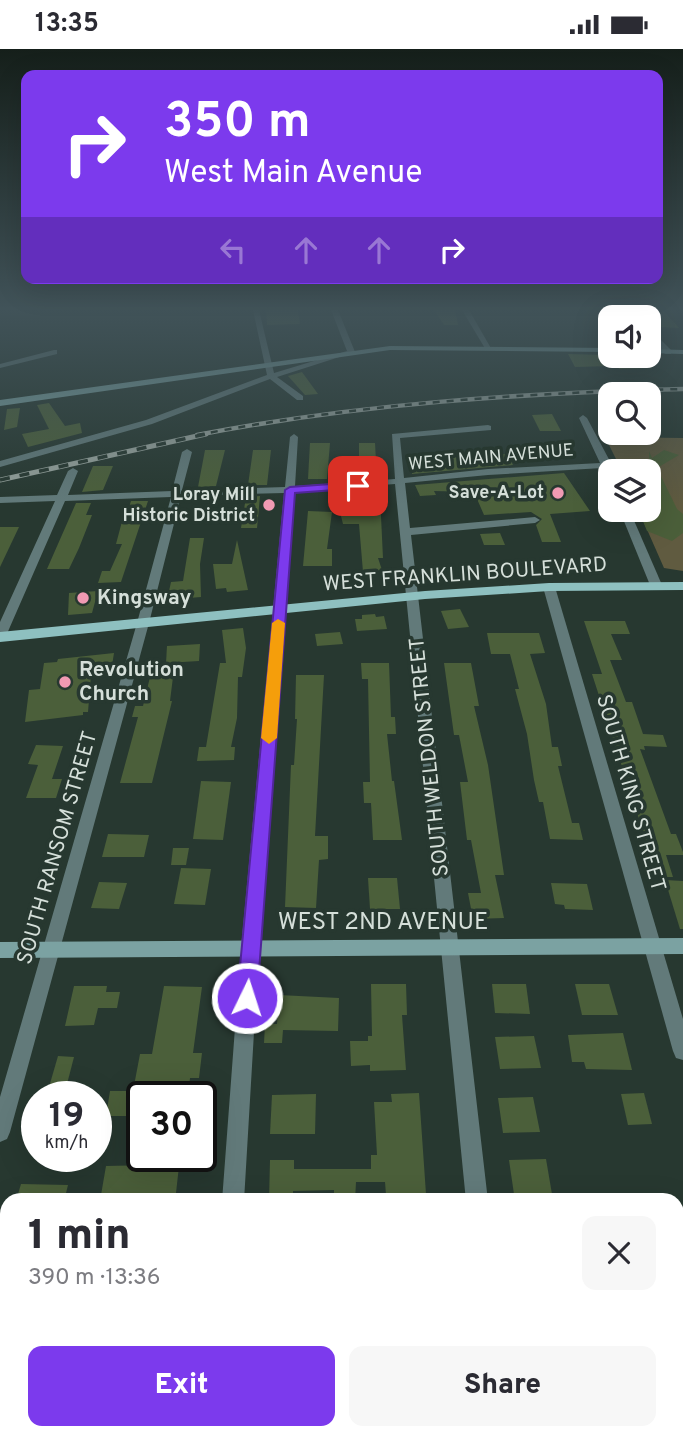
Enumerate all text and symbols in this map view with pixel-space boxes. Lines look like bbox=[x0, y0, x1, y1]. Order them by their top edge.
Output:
text: 13:35 bbox=[35, 8, 99, 41]
text: 350 m bbox=[164, 93, 311, 155]
icon: right bbox=[49, 98, 140, 189]
text: West Main Avenue bbox=[164, 154, 422, 194]
icon: left bbox=[214, 231, 252, 269]
icon: ahead bbox=[287, 231, 325, 269]
icon: ahead bbox=[360, 231, 398, 269]
icon: right bbox=[433, 231, 471, 269]
map controls bbox=[598, 305, 661, 522]
button: sound bbox=[598, 305, 661, 368]
button: search bbox=[598, 382, 661, 445]
street label: WEST MAIN AVENUE bbox=[407, 439, 575, 477]
pin bbox=[328, 456, 388, 516]
button: layers bbox=[598, 459, 661, 522]
icon: arrive bbox=[339, 467, 377, 505]
place label: Save-A-Lot bbox=[449, 482, 544, 505]
place label: Loray Mill Historic District bbox=[123, 484, 255, 528]
marker: Save-A-Lot bbox=[550, 485, 566, 501]
marker: Loray Mill Historic District bbox=[261, 497, 277, 513]
street label: WEST FRANKLIN BOULEVARD bbox=[322, 552, 608, 598]
place label: Kingsway bbox=[97, 585, 192, 612]
marker: Kingsway bbox=[75, 590, 91, 606]
street label: SOUTH WELDON STREET bbox=[404, 636, 456, 878]
place label: Revolution Church bbox=[79, 657, 184, 708]
marker: Revolution Church bbox=[57, 674, 73, 690]
street label: SOUTH KING STREET bbox=[589, 691, 671, 895]
street label: SOUTH RANSOM STREET bbox=[12, 728, 104, 968]
street label: WEST 2ND AVENUE bbox=[278, 908, 488, 938]
position arrow bbox=[210, 961, 284, 1035]
speed limit sign: 30 bbox=[126, 1081, 217, 1172]
text: 19 bbox=[49, 1095, 84, 1139]
text: km/h bbox=[45, 1132, 88, 1155]
text: 1 min bbox=[28, 1211, 131, 1264]
button: close bbox=[582, 1216, 656, 1290]
text: 390 m · 13:36 bbox=[28, 1264, 161, 1293]
button: Exit bbox=[28, 1346, 335, 1426]
button: Share bbox=[349, 1346, 656, 1426]

